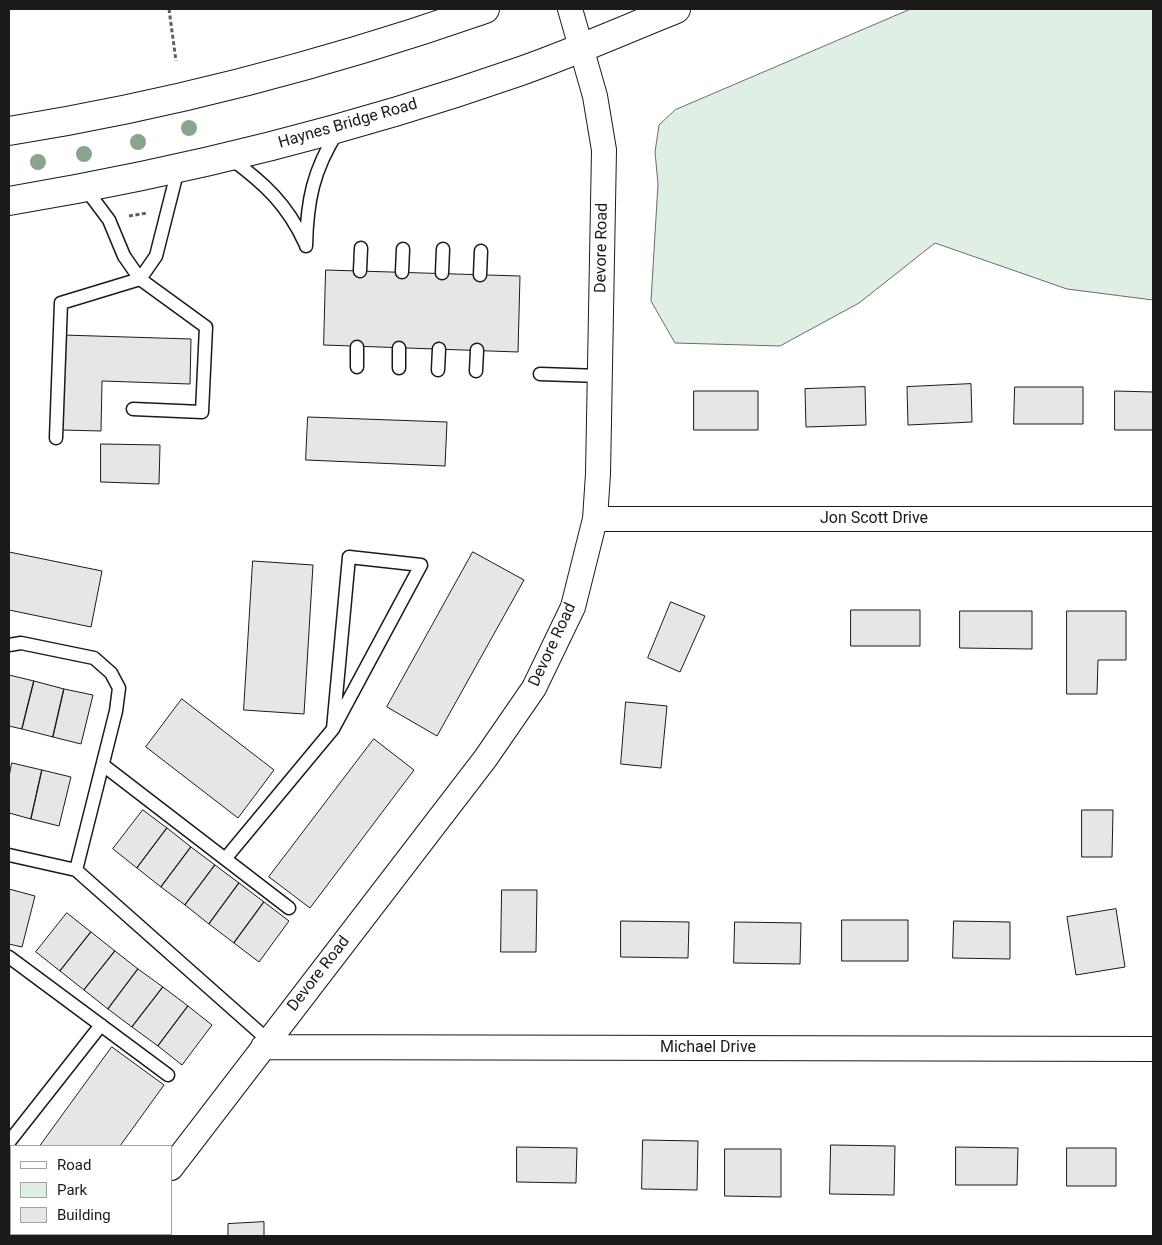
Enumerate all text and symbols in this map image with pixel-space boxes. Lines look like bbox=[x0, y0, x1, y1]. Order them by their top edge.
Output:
street label: Haynes Bridge Road bbox=[276, 95, 420, 153]
street label: Devore Road bbox=[592, 203, 612, 293]
street label: Jon Scott Drive bbox=[820, 509, 928, 529]
street label: Devore Road bbox=[525, 600, 581, 690]
street label: Devore Road bbox=[284, 933, 354, 1015]
street label: Michael Drive bbox=[660, 1038, 756, 1058]
legend bbox=[10, 1145, 172, 1235]
text: Road bbox=[57, 1156, 91, 1174]
text: Park bbox=[57, 1181, 87, 1199]
text: Building bbox=[57, 1206, 111, 1224]

